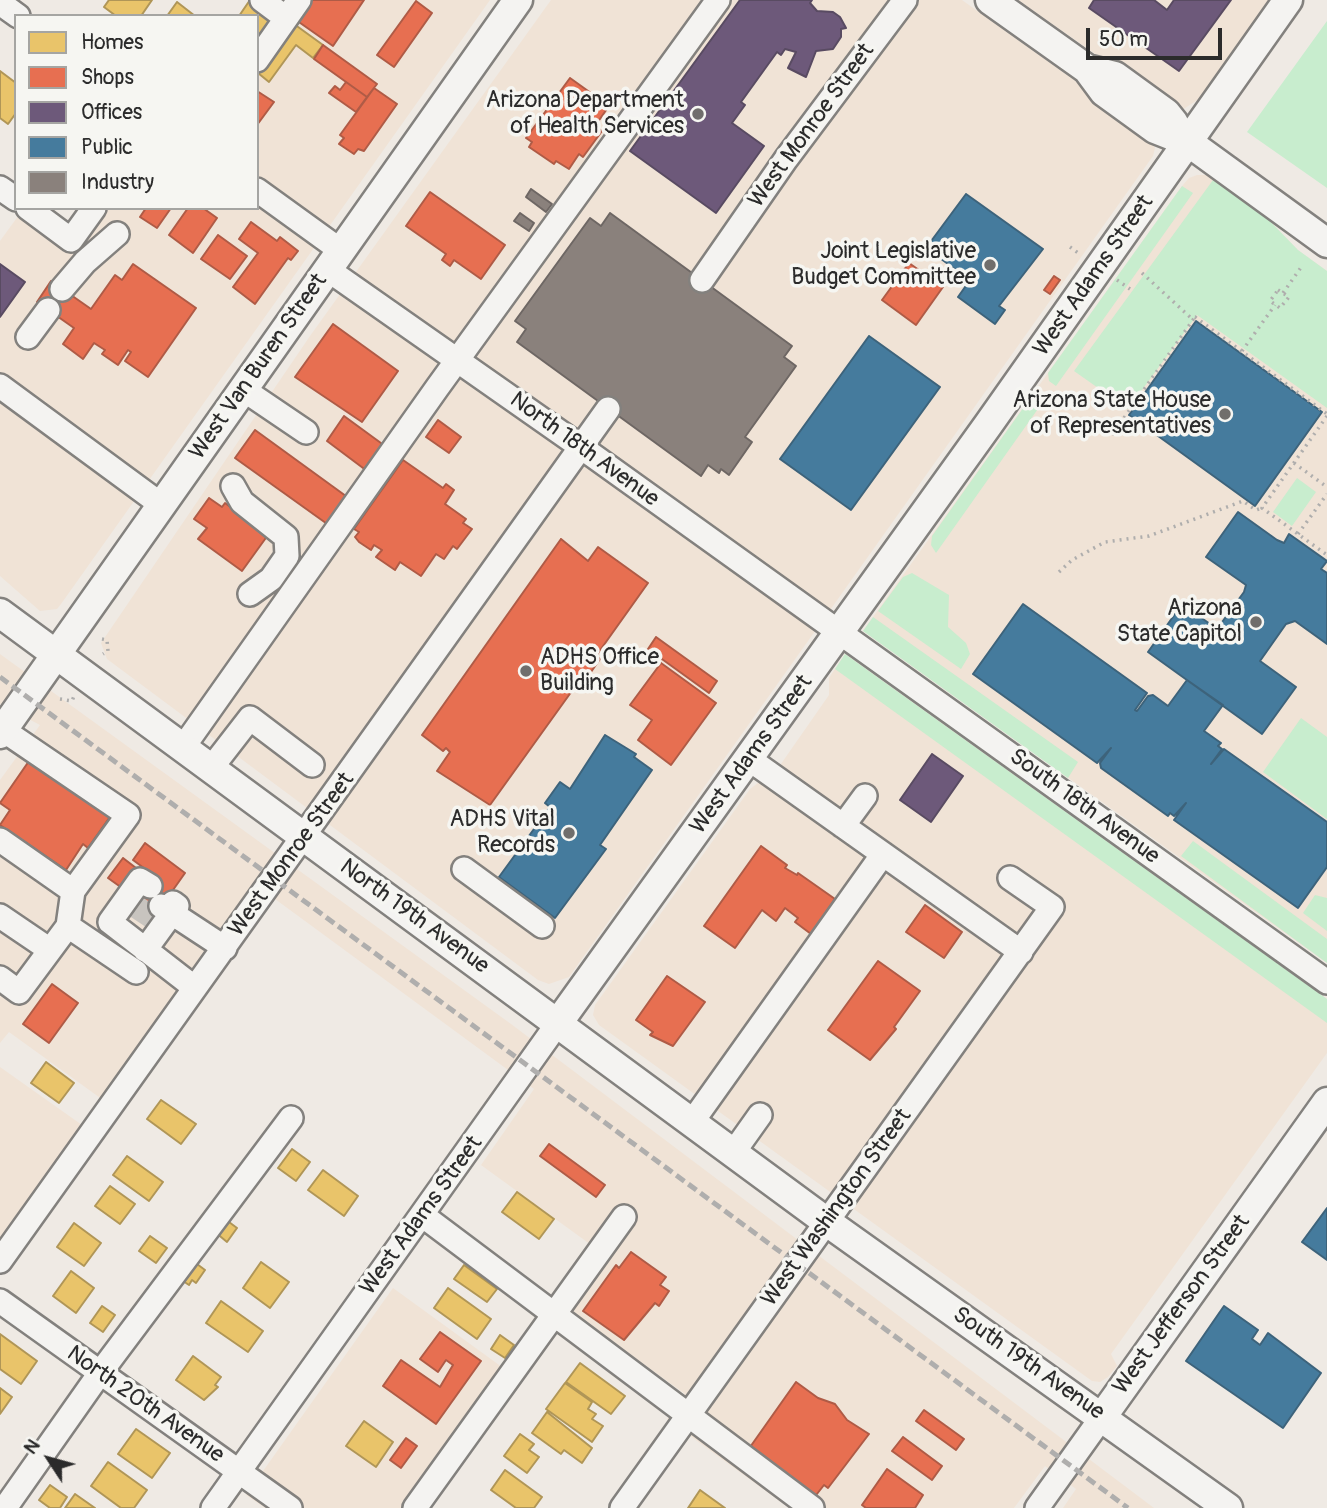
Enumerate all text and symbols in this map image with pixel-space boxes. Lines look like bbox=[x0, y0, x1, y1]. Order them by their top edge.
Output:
legend bbox=[14, 14, 259, 210]
scale bar bbox=[1089, 14, 1226, 58]
text: 50 m bbox=[1099, 26, 1148, 53]
text: Homes bbox=[81, 29, 143, 56]
street label: West Monroe Street bbox=[743, 39, 881, 213]
text: Shops bbox=[81, 64, 134, 91]
place label: Arizona Department of Health Services bbox=[486, 87, 684, 141]
text: Offices bbox=[81, 99, 142, 126]
marker: Arizona Department of Health Services bbox=[690, 106, 706, 122]
text: Public bbox=[81, 134, 133, 161]
text: Industry bbox=[81, 169, 154, 196]
street label: West Adams Street bbox=[1028, 190, 1160, 362]
place label: Joint Legislative Budget Committee bbox=[791, 238, 976, 292]
marker: Joint Legislative Budget Committee bbox=[982, 257, 998, 273]
street label: West Van Buren Street bbox=[184, 269, 334, 465]
street label: North 18th Avenue bbox=[504, 387, 664, 513]
place label: Arizona State House of Representatives bbox=[1013, 387, 1211, 441]
marker: Arizona State House of Representatives bbox=[1217, 406, 1233, 422]
place label: Arizona State Capitol bbox=[1117, 595, 1242, 649]
marker: Arizona State Capitol bbox=[1248, 614, 1264, 630]
place label: ADHS Office Building bbox=[540, 644, 659, 698]
marker: ADHS Office Building bbox=[518, 663, 534, 679]
street label: West Adams Street bbox=[685, 670, 819, 840]
street label: South 18th Avenue bbox=[1004, 743, 1164, 871]
street label: West Monroe Street bbox=[223, 768, 361, 942]
place label: ADHS Vital Records bbox=[449, 806, 555, 860]
marker: ADHS Vital Records bbox=[561, 825, 577, 841]
street label: North 19th Avenue bbox=[334, 854, 494, 980]
street label: West Washington Street bbox=[756, 1104, 918, 1312]
street label: West Adams Street bbox=[355, 1131, 489, 1301]
street label: West Jefferson Street bbox=[1108, 1210, 1256, 1400]
street label: South 19th Avenue bbox=[947, 1301, 1109, 1427]
street label: North 20th Avenue bbox=[61, 1341, 229, 1469]
north arrow bbox=[14, 1424, 84, 1494]
text: N bbox=[19, 1434, 45, 1459]

